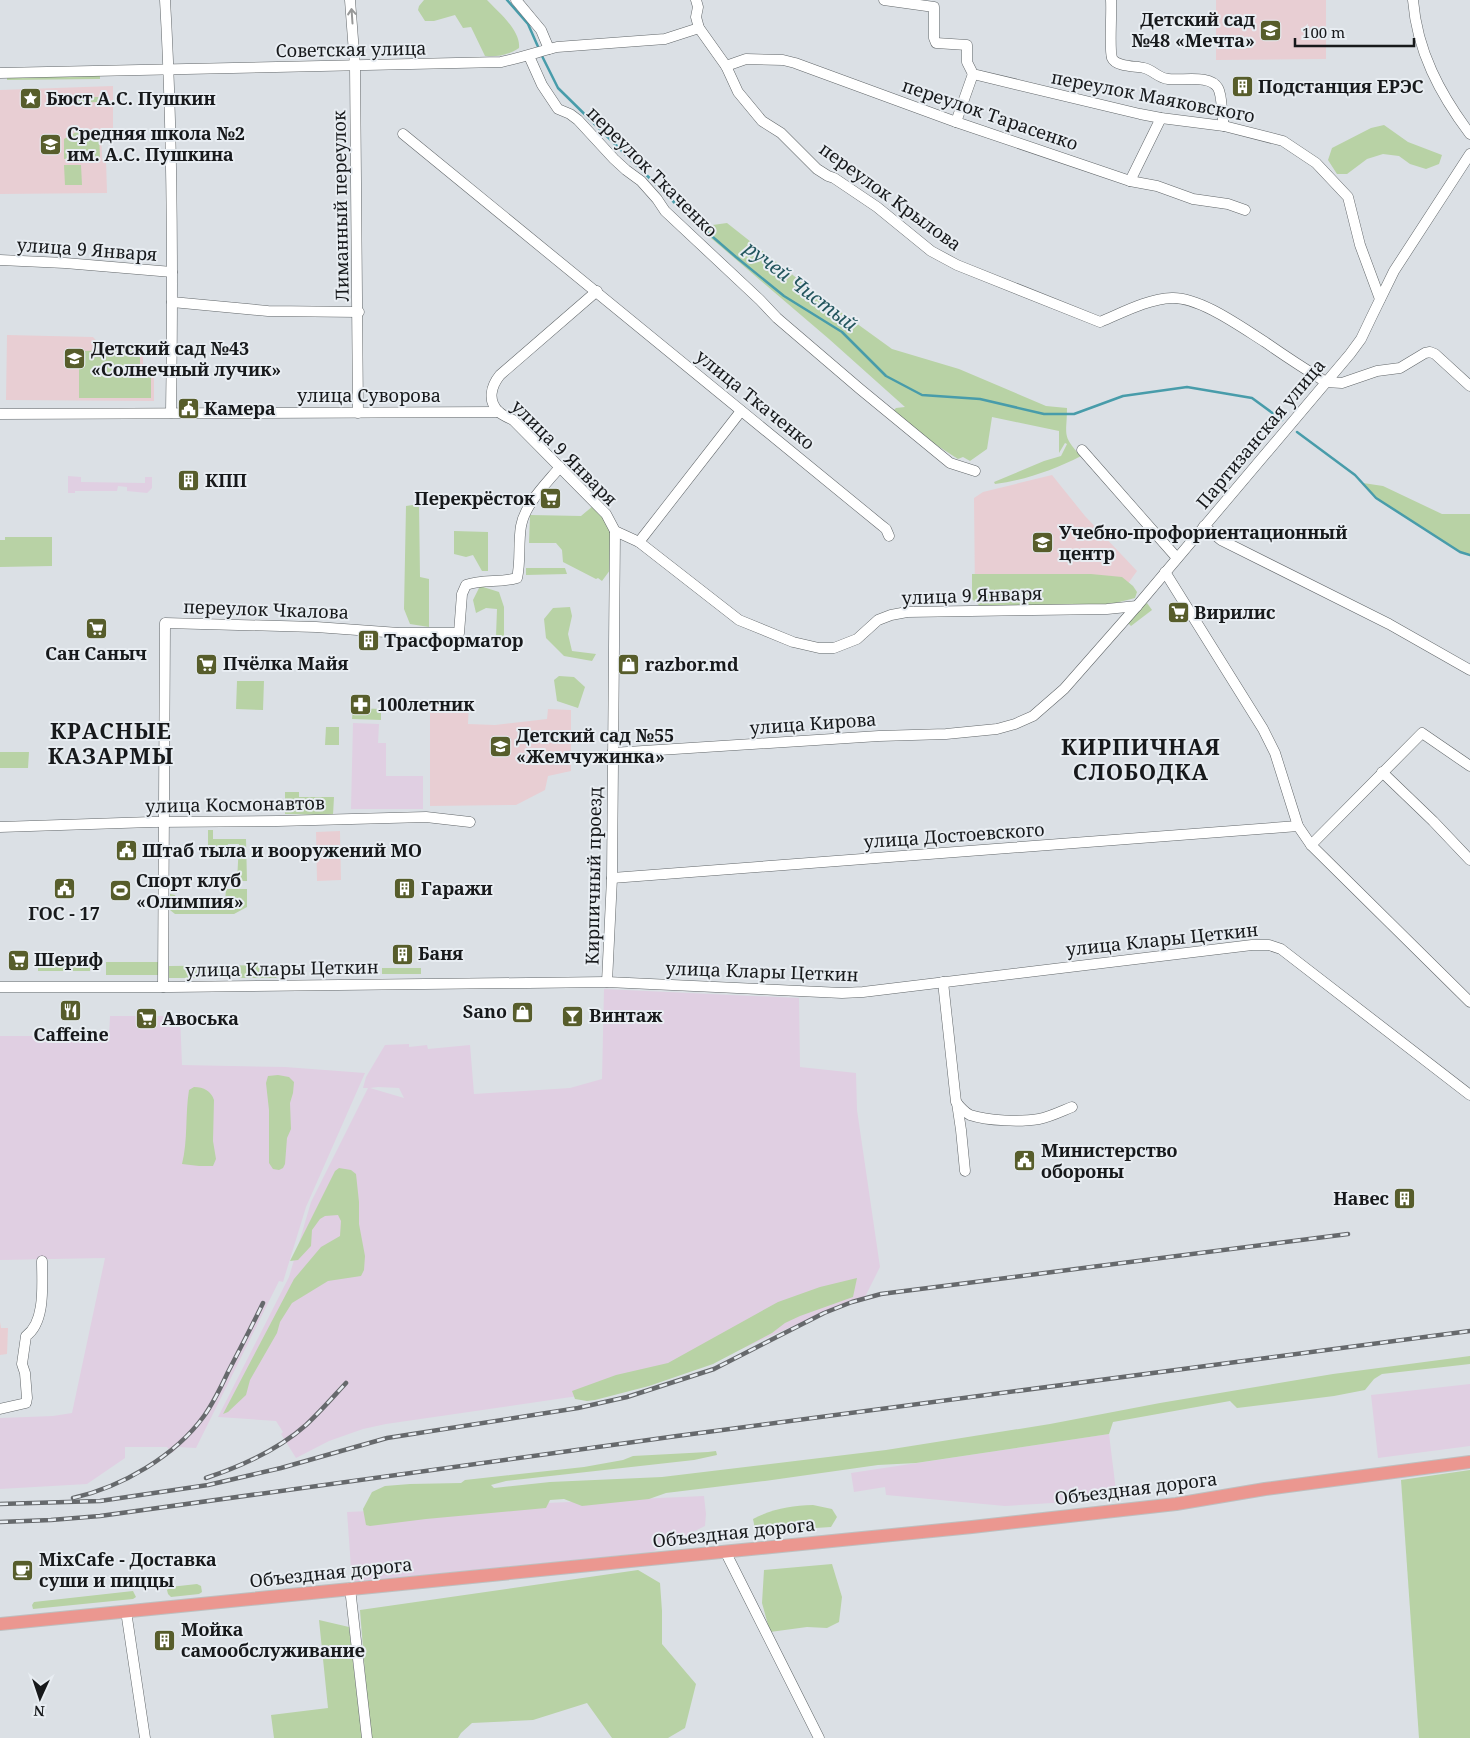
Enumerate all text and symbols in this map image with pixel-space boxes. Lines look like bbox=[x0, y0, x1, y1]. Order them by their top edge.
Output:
place label: Детский сад №48 «Мечта» bbox=[1131, 7, 1255, 52]
one-way arrow bbox=[347, 8, 356, 24]
scale bar bbox=[1295, 15, 1414, 47]
school or university icon: Детский сад №48 «Мечта» bbox=[1259, 18, 1283, 42]
text: 100 m bbox=[1302, 22, 1345, 42]
street label: Советская улица bbox=[275, 36, 427, 62]
street label: переулок Маяковского bbox=[1049, 64, 1257, 128]
street label: переулок Тарасенко bbox=[899, 73, 1081, 155]
place label: Подстанция ЕРЭС bbox=[1258, 74, 1424, 98]
building icon: Подстанция ЕРЭС bbox=[1230, 75, 1254, 99]
place label: Бюст А.С. Пушкин bbox=[46, 86, 216, 110]
place icon: Бюст А.С. Пушкин bbox=[18, 87, 42, 111]
street label: переулок Ткаченко bbox=[582, 101, 723, 242]
street label: Лиманный переулок bbox=[326, 110, 354, 302]
place label: Средняя школа №2 им. А.С. Пушкина bbox=[67, 121, 245, 166]
school or university icon: Средняя школа №2 им. А.С. Пушкина bbox=[39, 132, 63, 156]
street label: переулок Крылова bbox=[815, 136, 966, 256]
street label: улица 9 Января bbox=[16, 232, 158, 266]
water label: ручей Чистый bbox=[739, 234, 863, 337]
place label: Детский сад №43 «Солнечный лучик» bbox=[91, 336, 281, 381]
street label: улица Ткаченко bbox=[691, 344, 820, 455]
school or university icon: Детский сад №43 «Солнечный лучик» bbox=[63, 347, 87, 371]
street label: Партизанская улица bbox=[1190, 353, 1330, 513]
street label: улица Суворова bbox=[297, 383, 441, 407]
street label: улица 9 Января bbox=[506, 394, 623, 511]
place label: Камера bbox=[204, 396, 276, 420]
public building icon: Камера bbox=[176, 397, 200, 421]
place label: КПП bbox=[205, 468, 247, 492]
building icon: КПП bbox=[177, 469, 201, 493]
place label: Перекрёсток bbox=[414, 486, 536, 510]
supermarket icon: Перекрёсток bbox=[539, 487, 563, 511]
place label: Учебно-профориентационный центр bbox=[1059, 520, 1347, 565]
school or university icon: Учебно-профориентационный центр bbox=[1031, 531, 1055, 555]
street label: улица 9 Января bbox=[901, 581, 1043, 609]
street label: переулок Чкалова bbox=[183, 594, 349, 624]
place label: Вирилис bbox=[1194, 600, 1275, 624]
supermarket icon: Вирилис bbox=[1166, 601, 1190, 625]
supermarket icon: Сан Саныч bbox=[84, 617, 108, 641]
place label: Трасформатор bbox=[384, 628, 523, 652]
building icon: Трасформатор bbox=[356, 629, 380, 653]
place label: Сан Саныч bbox=[45, 641, 147, 665]
place label: Пчёлка Майя bbox=[223, 651, 349, 675]
supermarket icon: Пчёлка Майя bbox=[195, 652, 219, 676]
place label: razbor.md bbox=[645, 652, 739, 676]
shop icon: razbor.md bbox=[617, 653, 641, 677]
place label: 100летник bbox=[377, 692, 475, 716]
pharmacy icon: 100летник bbox=[349, 693, 373, 717]
street label: улица Кирова bbox=[749, 707, 877, 739]
district label: КРАСНЫЕ КАЗАРМЫ bbox=[48, 715, 174, 770]
place label: Детский сад №55 «Жемчужинка» bbox=[516, 723, 674, 768]
district label: КИРПИЧНАЯ СЛОБОДКА bbox=[1061, 731, 1221, 786]
school or university icon: Детский сад №55 «Жемчужинка» bbox=[488, 734, 512, 758]
street label: Кирпичный проезд bbox=[579, 787, 607, 965]
street label: улица Космонавтов bbox=[145, 790, 325, 818]
street label: улица Достоевского bbox=[863, 817, 1045, 853]
place label: Штаб тыла и вооружений МО bbox=[142, 838, 422, 862]
public building icon: Штаб тыла и вооружений МО bbox=[114, 839, 138, 863]
place label: Спорт клуб «Олимпия» bbox=[136, 868, 244, 913]
place label: Гаражи bbox=[421, 876, 493, 900]
public building icon: ГОС - 17 bbox=[52, 877, 76, 901]
building icon: Гаражи bbox=[393, 877, 417, 901]
sports icon: Спорт клуб «Олимпия» bbox=[108, 879, 132, 903]
place label: ГОС - 17 bbox=[28, 901, 100, 925]
street label: улица Клары Цеткин bbox=[1065, 917, 1259, 961]
place label: Баня bbox=[418, 941, 463, 965]
building icon: Баня bbox=[390, 942, 414, 966]
place label: Шериф bbox=[34, 947, 103, 971]
supermarket icon: Шериф bbox=[6, 948, 30, 972]
street label: улица Клары Цеткин bbox=[185, 954, 379, 982]
street label: улица Клары Цеткин bbox=[665, 956, 859, 986]
restaurant icon: Caffeine bbox=[59, 998, 83, 1022]
place label: Sano bbox=[463, 999, 507, 1023]
shop icon: Sano bbox=[511, 1000, 535, 1024]
place label: Винтаж bbox=[589, 1003, 663, 1027]
bar icon: Винтаж bbox=[561, 1004, 585, 1028]
place label: Авоська bbox=[162, 1006, 239, 1030]
supermarket icon: Авоська bbox=[134, 1007, 158, 1031]
place label: Caffeine bbox=[33, 1022, 109, 1046]
place label: Министерство обороны bbox=[1041, 1138, 1178, 1183]
public building icon: Министерство обороны bbox=[1013, 1149, 1037, 1173]
place label: Навес bbox=[1333, 1186, 1389, 1210]
building icon: Навес bbox=[1393, 1187, 1417, 1211]
street label: Объездная дорога bbox=[1053, 1466, 1219, 1510]
street label: Объездная дорога bbox=[651, 1512, 817, 1552]
place label: MixCafe - Доставка суши и пиццы bbox=[39, 1547, 217, 1592]
street label: Объездная дорога bbox=[248, 1552, 414, 1592]
cafe icon: MixCafe - Доставка суши и пиццы bbox=[11, 1558, 35, 1582]
place label: Мойка самообслуживание bbox=[181, 1617, 365, 1662]
building icon: Мойка самообслуживание bbox=[153, 1628, 177, 1652]
north arrow bbox=[15, 1673, 65, 1723]
text: N bbox=[33, 1702, 45, 1721]

